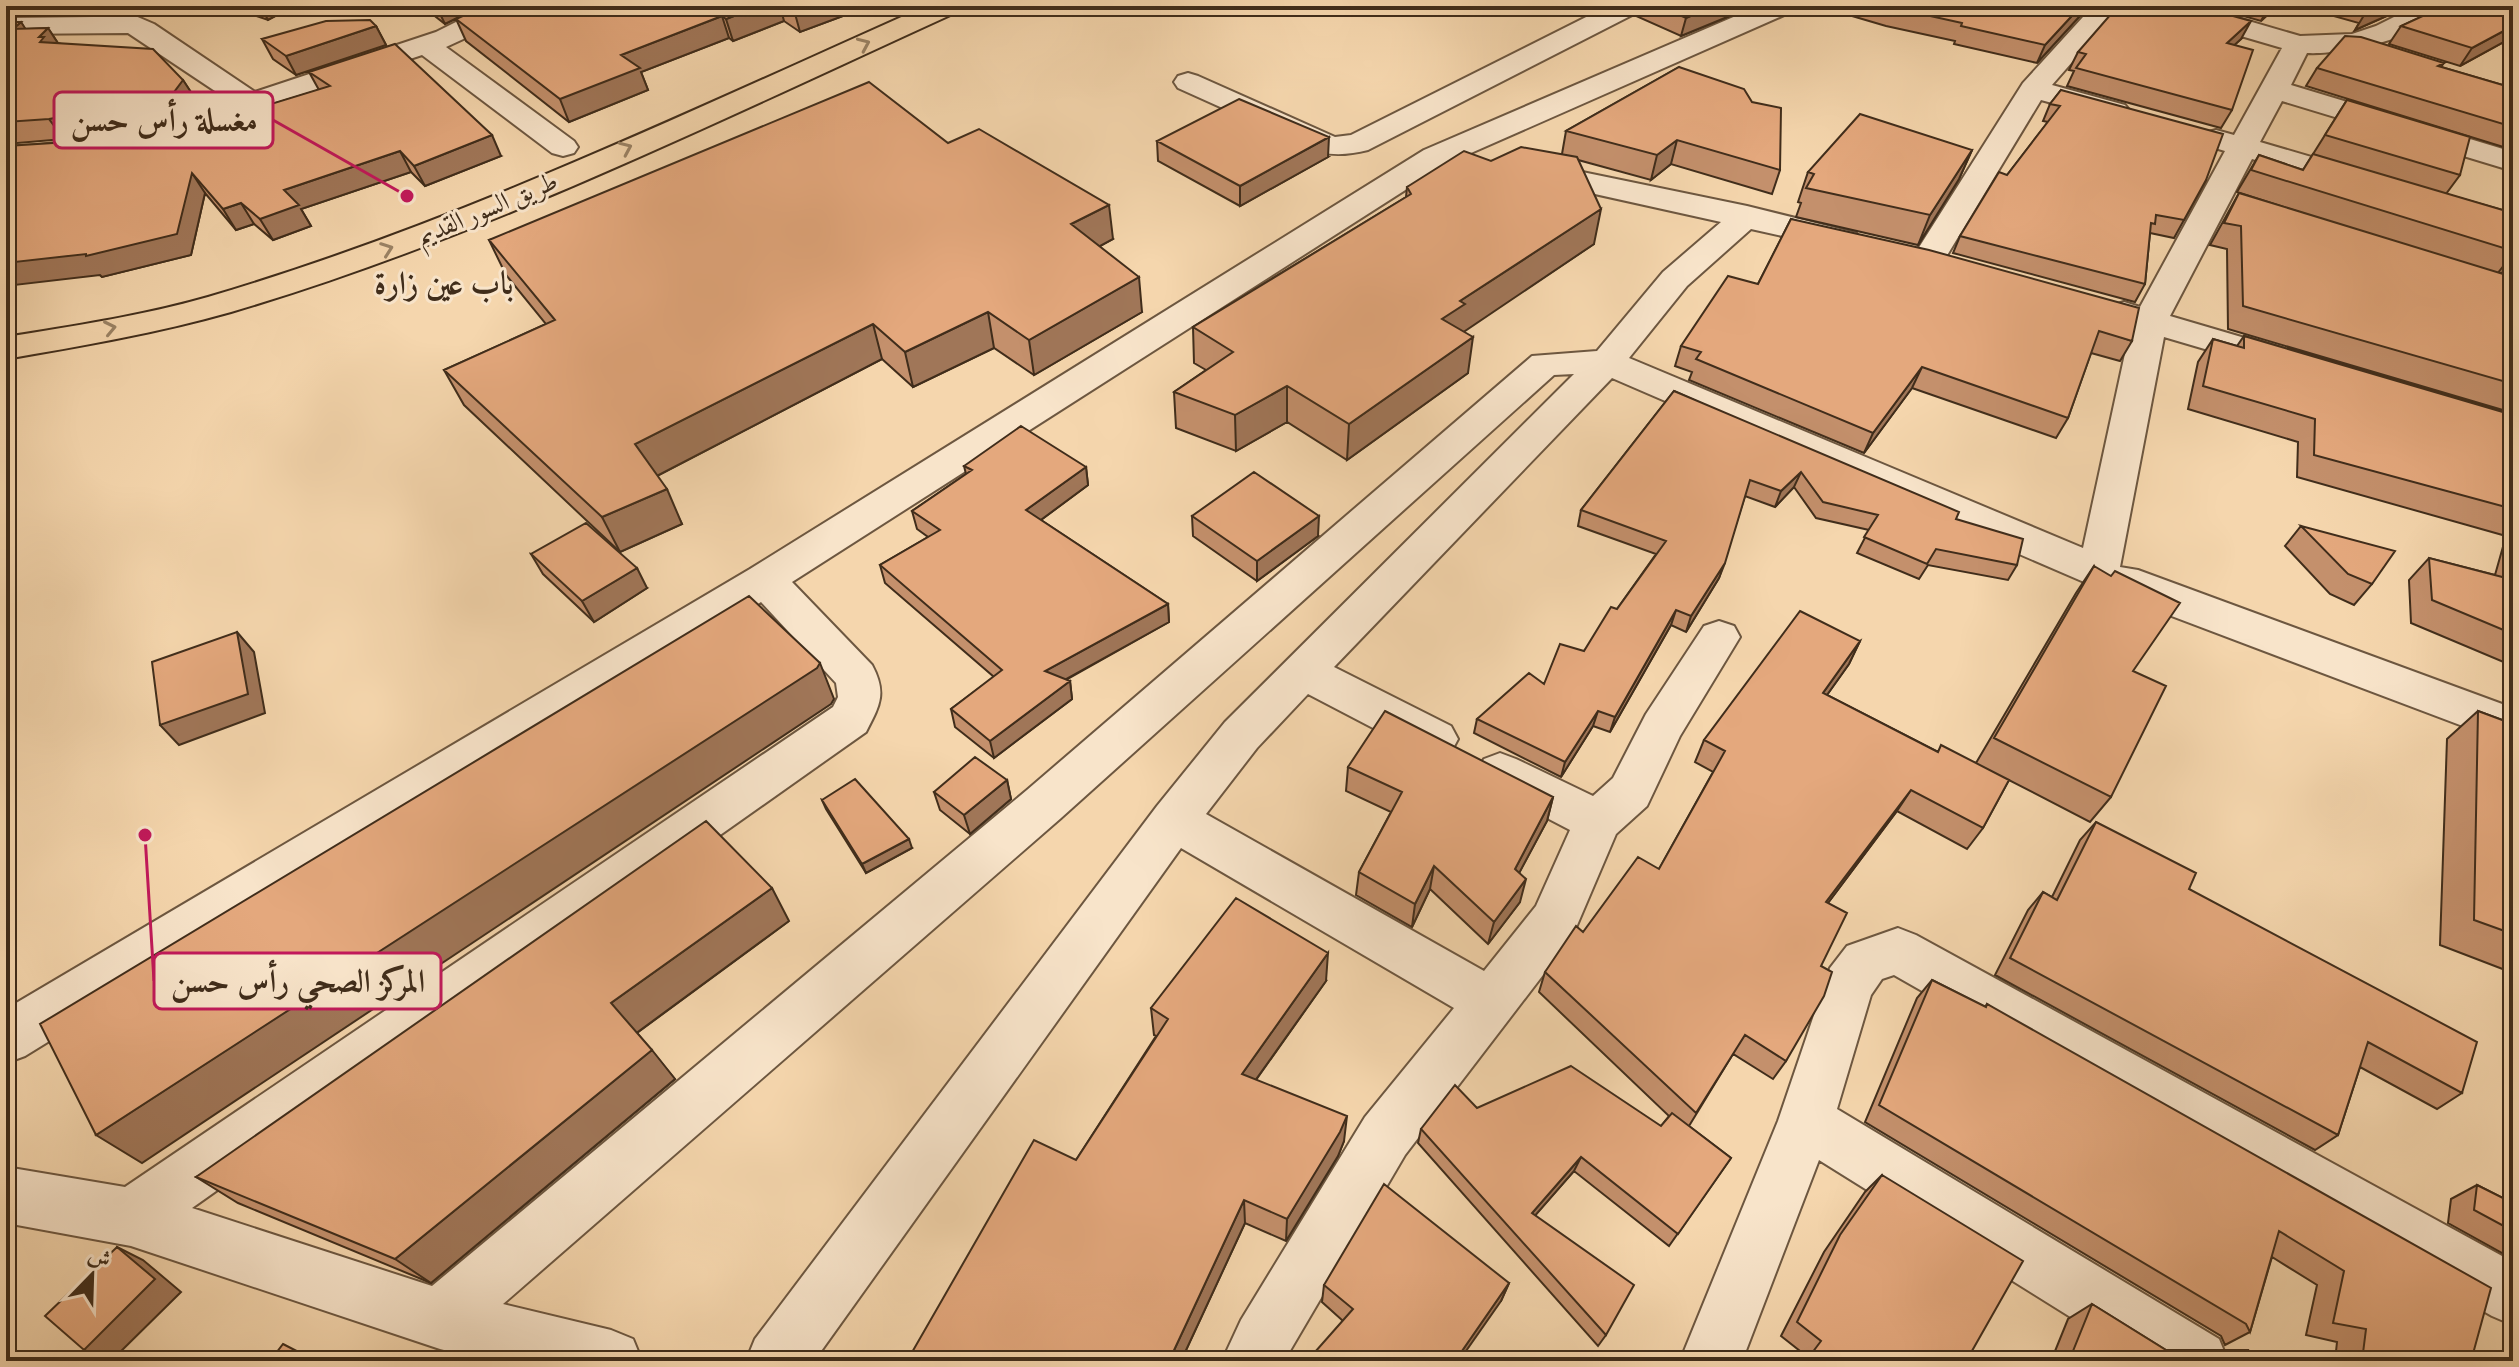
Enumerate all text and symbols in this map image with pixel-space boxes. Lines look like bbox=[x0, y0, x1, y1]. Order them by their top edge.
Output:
one-way arrow bbox=[856, 37, 870, 53]
callout: مغسلة رأس حسن bbox=[54, 92, 273, 148]
text: مغسلة رأس حسن bbox=[70, 98, 258, 142]
one-way arrow bbox=[618, 142, 632, 158]
street label: طريق السور القديم bbox=[411, 163, 565, 258]
one-way arrow bbox=[379, 242, 393, 259]
district label: باب عين زارة bbox=[374, 262, 514, 304]
one-way arrow bbox=[103, 320, 116, 337]
callout: المركز الصحي رأس حسن bbox=[154, 953, 441, 1009]
text: المركز الصحي رأس حسن bbox=[171, 959, 425, 1011]
north arrow bbox=[52, 1235, 132, 1315]
text: ش bbox=[84, 1239, 115, 1275]

